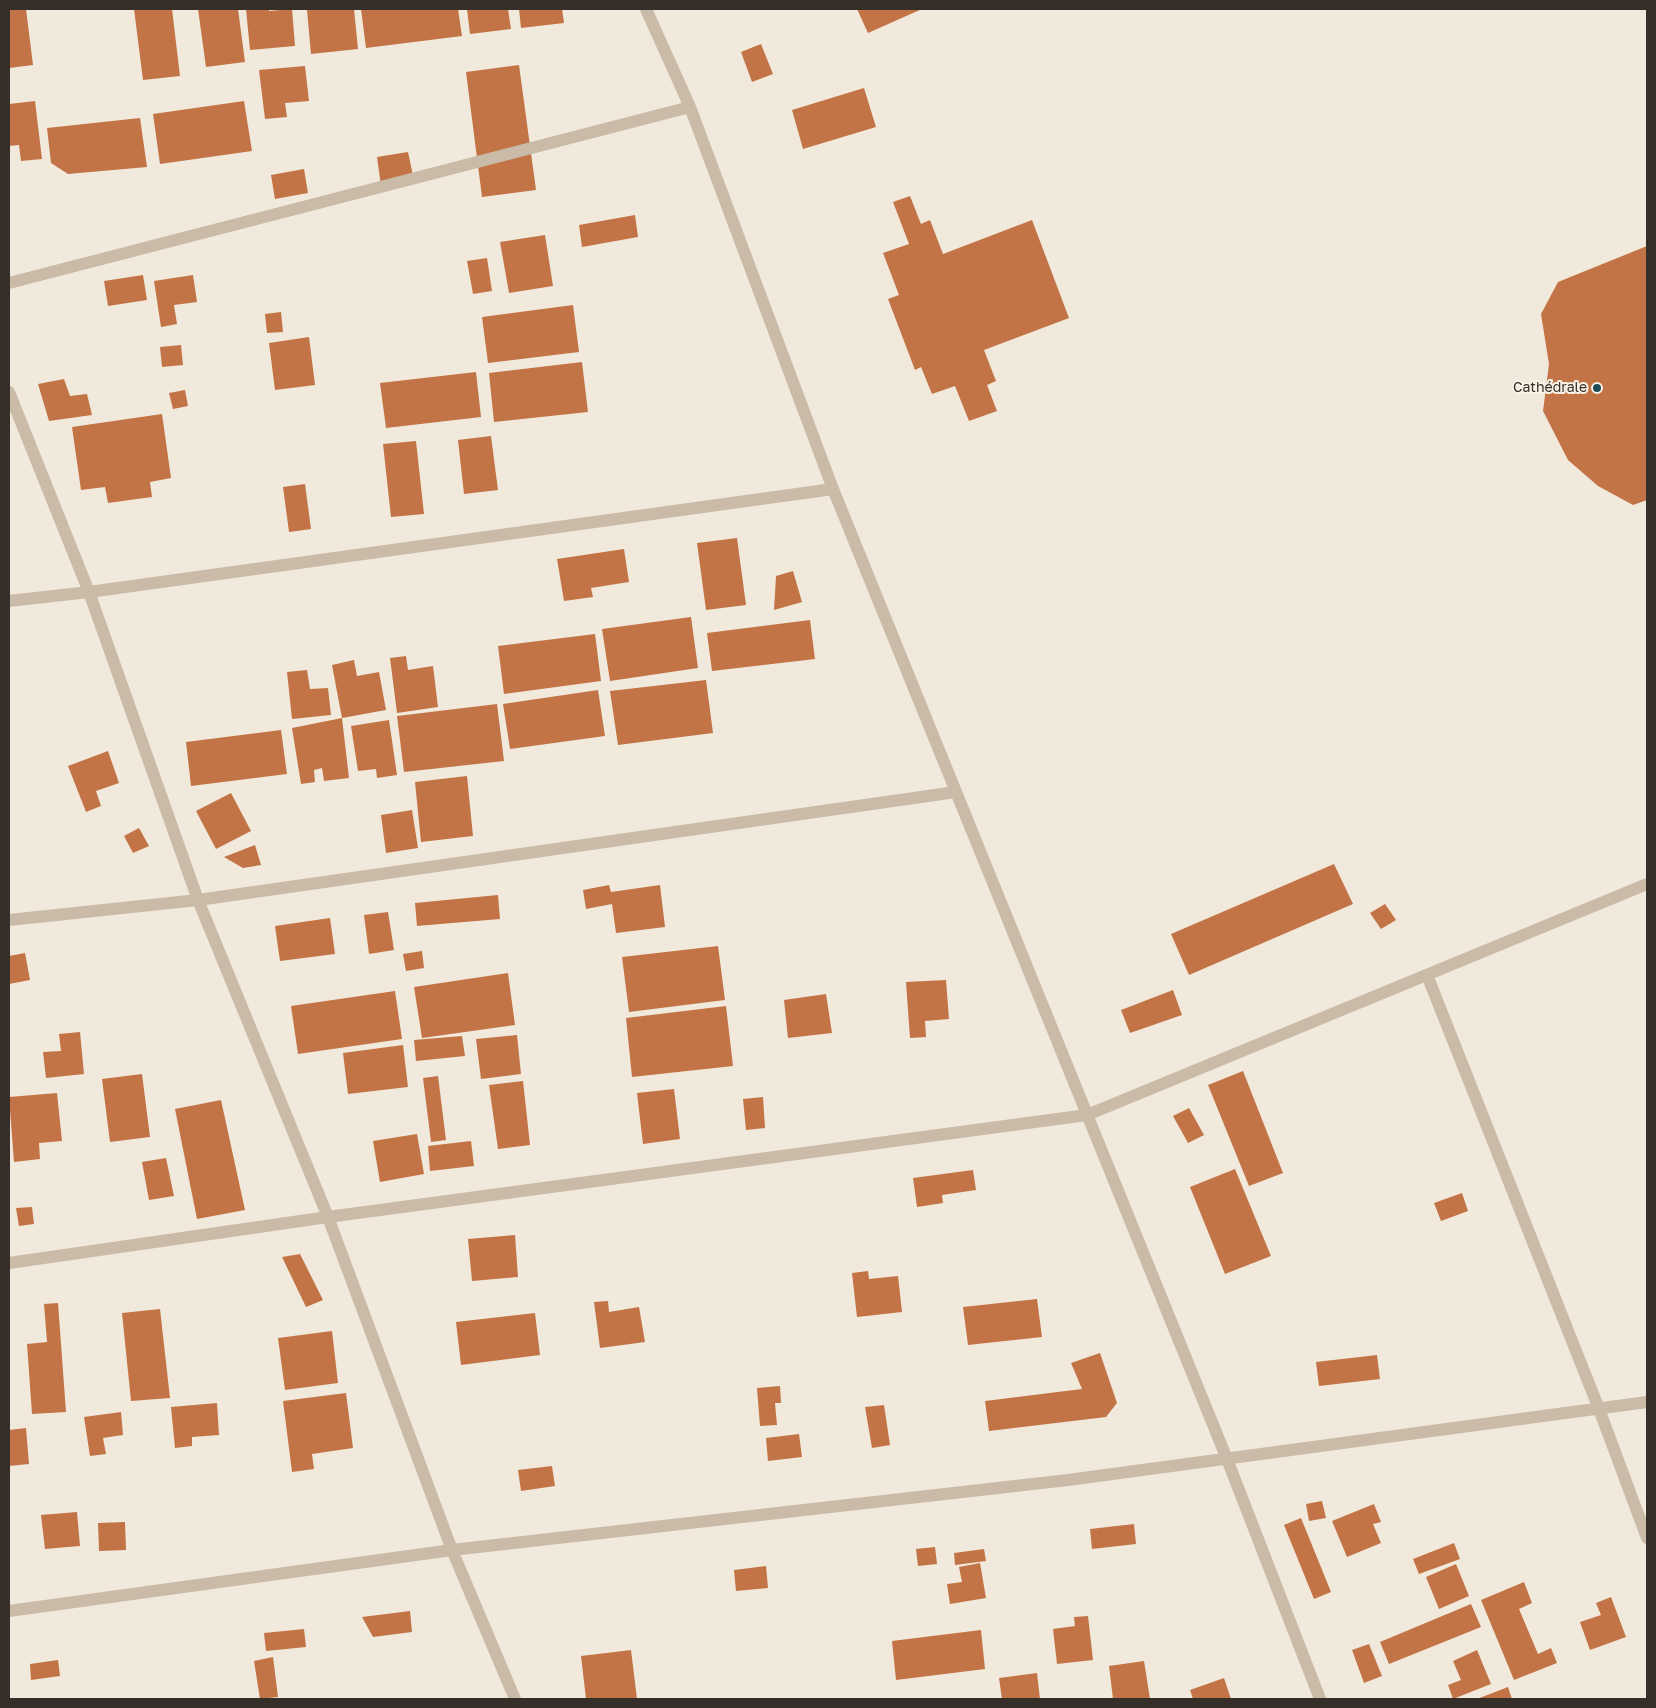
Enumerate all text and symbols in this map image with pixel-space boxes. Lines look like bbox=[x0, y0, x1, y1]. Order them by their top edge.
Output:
place label: Cathédrale bbox=[1513, 380, 1587, 396]
marker: Cathédrale bbox=[1591, 382, 1603, 394]

